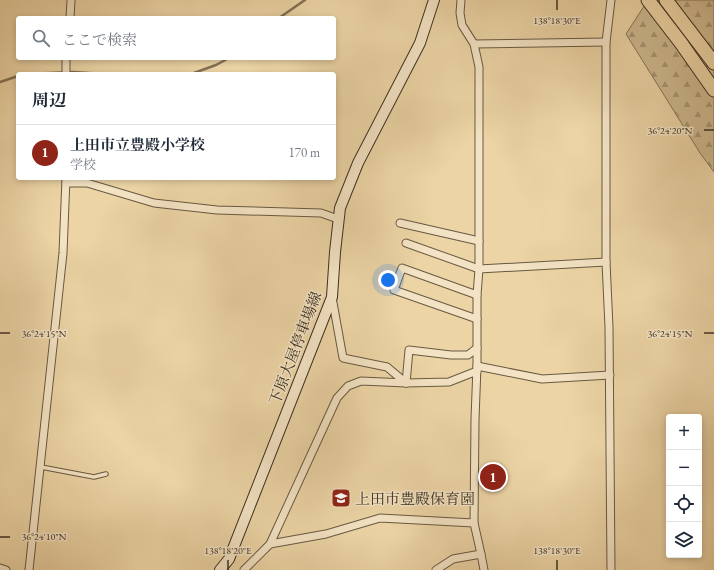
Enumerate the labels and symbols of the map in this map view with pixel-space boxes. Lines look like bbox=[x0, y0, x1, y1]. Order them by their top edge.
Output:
text: 138°18'30"E bbox=[533, 14, 581, 27]
text: 36°24'20"N bbox=[648, 124, 693, 137]
your location bbox=[378, 270, 398, 290]
street label: 下原大屋停車場線 bbox=[265, 289, 325, 407]
text: 36°24'15"N bbox=[22, 327, 67, 340]
text: 36°24'15"N bbox=[648, 327, 693, 340]
pin: 1 bbox=[480, 462, 506, 492]
school or university icon: 上田市豊殿保育園 bbox=[330, 487, 352, 509]
place label: 上田市豊殿保育園 bbox=[355, 489, 475, 508]
text: 36°24'10"N bbox=[22, 530, 67, 543]
text: 138°18'20"E bbox=[204, 544, 252, 557]
text: 138°18'30"E bbox=[533, 544, 581, 557]

